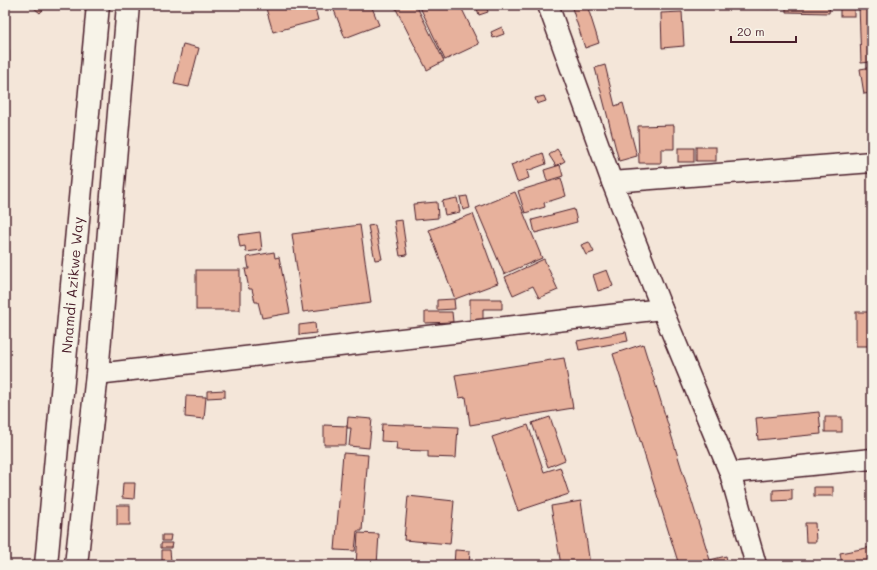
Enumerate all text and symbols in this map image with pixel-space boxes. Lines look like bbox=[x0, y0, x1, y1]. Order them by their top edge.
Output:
scale bar bbox=[731, 18, 796, 44]
text: 20 m bbox=[737, 23, 765, 39]
street label: Nnamdi Azikwe Way bbox=[57, 216, 87, 354]

